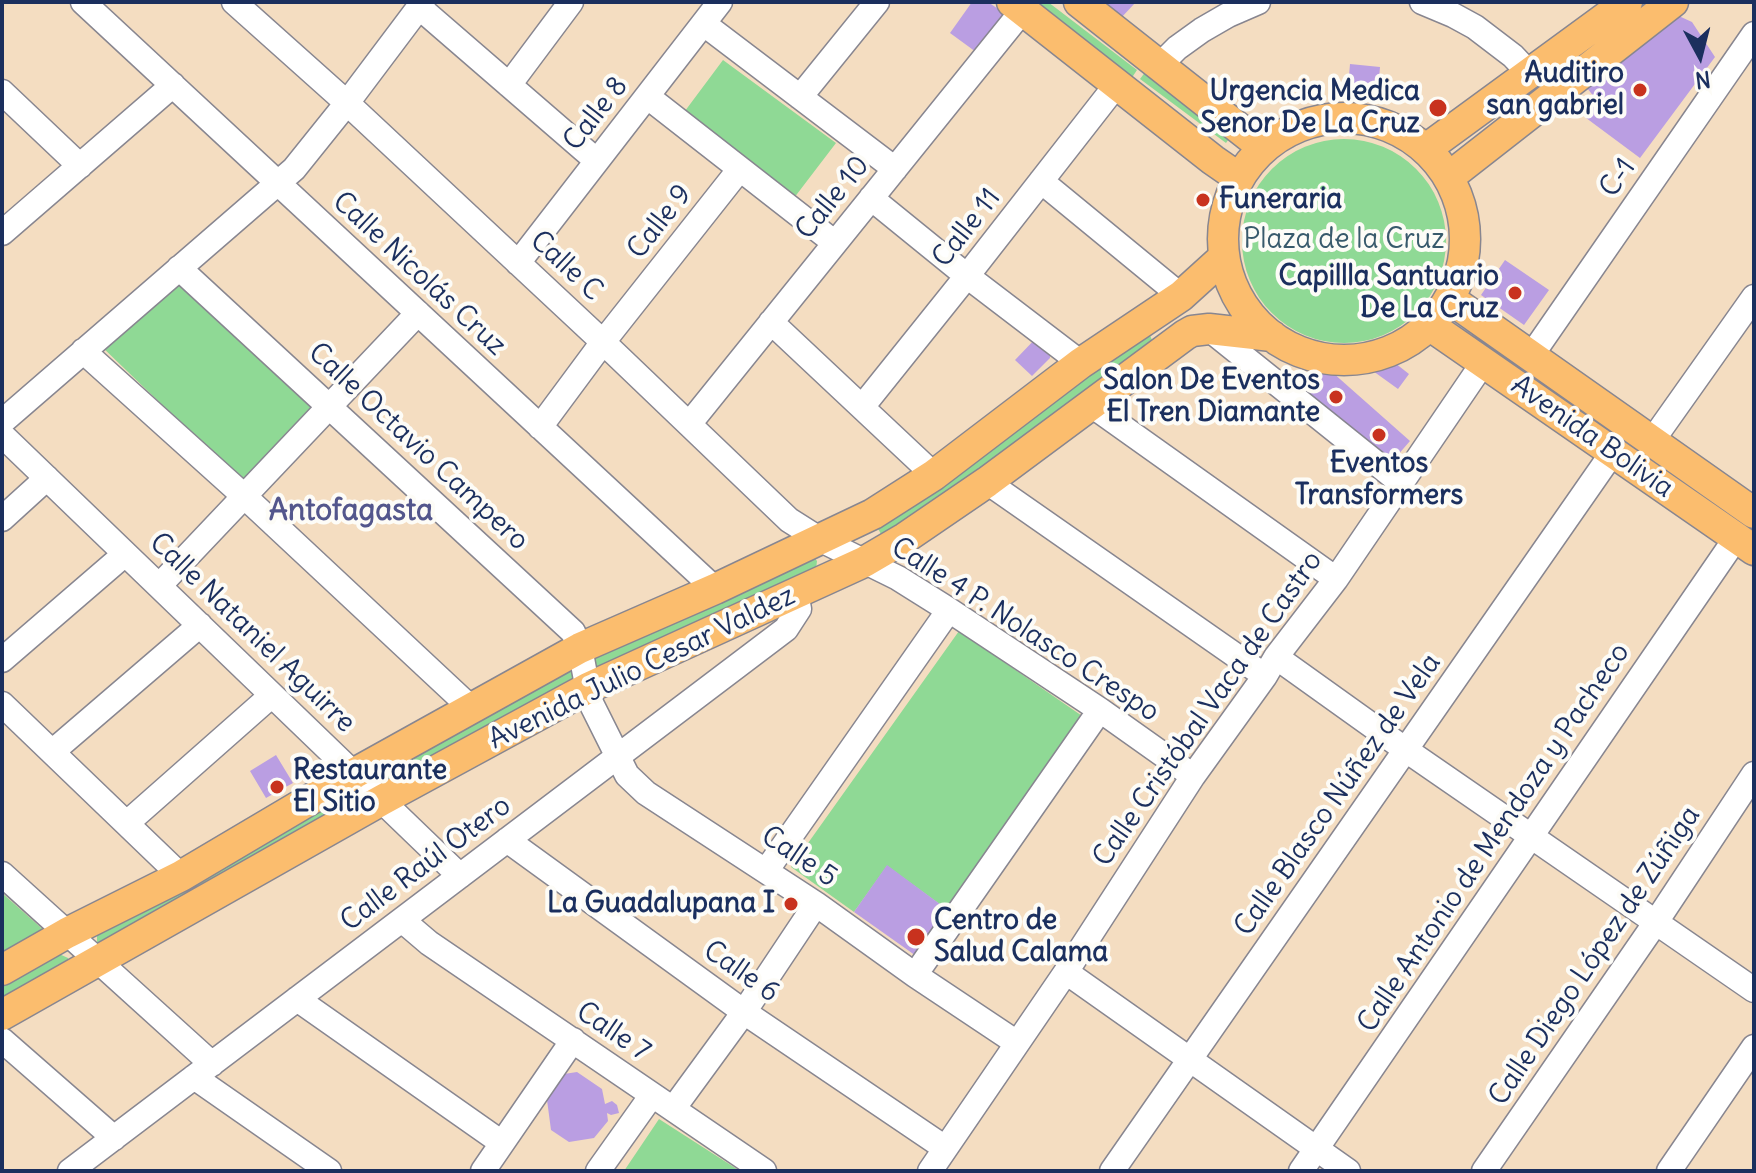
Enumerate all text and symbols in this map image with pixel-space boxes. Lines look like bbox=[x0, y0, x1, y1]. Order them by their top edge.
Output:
north arrow bbox=[1660, 16, 1740, 96]
place label: Auditiro san gabriel bbox=[1486, 57, 1624, 123]
text: N bbox=[1694, 65, 1712, 95]
street label: Calle 8 bbox=[557, 70, 635, 158]
place label: Urgencia Medica Senor De La Cruz bbox=[1201, 75, 1420, 141]
marker: Auditiro san gabriel bbox=[1631, 81, 1649, 99]
marker: Urgencia Medica Senor De La Cruz bbox=[1427, 97, 1449, 119]
street label: Calle 10 bbox=[789, 149, 877, 247]
street label: C-1 bbox=[1593, 152, 1643, 204]
street label: Calle 9 bbox=[621, 178, 699, 266]
street label: Calle 11 bbox=[926, 182, 1008, 274]
place label: Funeraria bbox=[1219, 183, 1342, 217]
street label: Calle Nicolás Cruz bbox=[325, 185, 513, 363]
marker: Funeraria bbox=[1194, 191, 1212, 209]
park label: Plaza de la Cruz bbox=[1243, 223, 1445, 257]
street label: Calle C bbox=[523, 224, 609, 308]
place label: Capillla Santuario De La Cruz bbox=[1279, 260, 1499, 326]
marker: Capillla Santuario De La Cruz bbox=[1506, 284, 1524, 302]
street label: Calle Octavio Campero bbox=[301, 336, 535, 558]
place label: Salon De Eventos El Tren Diamante bbox=[1103, 364, 1320, 430]
street label: Avenida Bolivia bbox=[1504, 369, 1680, 505]
marker: Salon De Eventos El Tren Diamante bbox=[1327, 388, 1345, 406]
marker: Eventos Transformers bbox=[1370, 426, 1388, 444]
place label: Eventos Transformers bbox=[1295, 447, 1463, 513]
district label: Antofagasta bbox=[269, 493, 433, 529]
street label: Calle Nataniel Aguirre bbox=[142, 526, 362, 740]
street label: Calle 4 P. Nolasco Crespo bbox=[885, 531, 1165, 729]
street label: Calle Cristóbal Vaca de Castro bbox=[1086, 545, 1330, 873]
street label: Avenida Julio Cesar Valdez bbox=[483, 579, 801, 757]
street label: Calle Antonio de Mendoza y Pacheco bbox=[1351, 637, 1637, 1039]
street label: Calle Blasco Núñez de Vela bbox=[1228, 647, 1448, 943]
place label: Restaurante El Sitio bbox=[293, 754, 447, 820]
marker: Restaurante El Sitio bbox=[268, 778, 286, 796]
street label: Calle Raúl Otero bbox=[334, 789, 518, 939]
street label: Calle Diego López de Zúñiga bbox=[1482, 800, 1708, 1112]
street label: Calle 5 bbox=[755, 819, 843, 895]
place label: La Guadalupana I bbox=[547, 887, 775, 921]
marker: La Guadalupana I bbox=[782, 895, 800, 913]
place label: Centro de Salud Calama bbox=[934, 904, 1108, 970]
marker: Centro de Salud Calama bbox=[905, 926, 927, 948]
street label: Calle 6 bbox=[697, 934, 785, 1010]
street label: Calle 7 bbox=[570, 995, 656, 1069]

